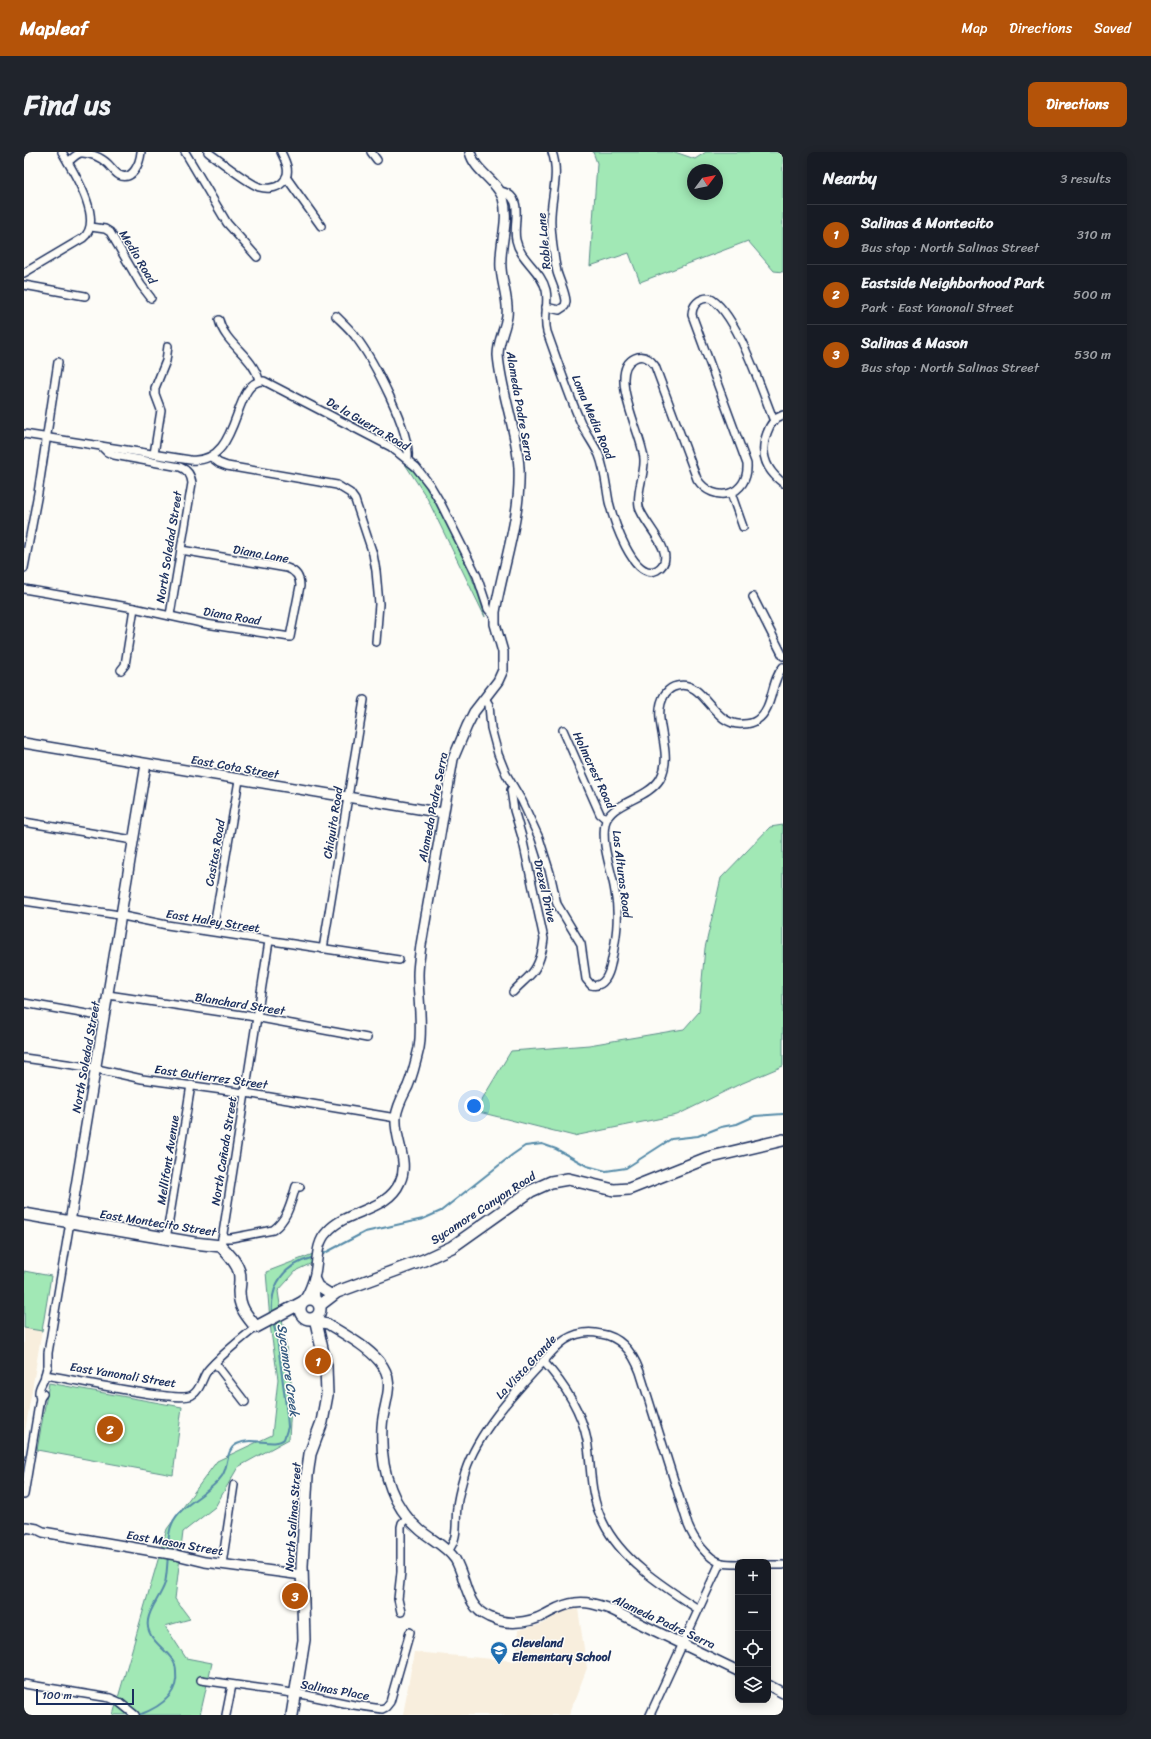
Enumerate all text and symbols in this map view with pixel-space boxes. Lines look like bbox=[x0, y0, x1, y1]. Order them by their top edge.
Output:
text: Mapleaf bbox=[20, 12, 88, 45]
text: Map bbox=[961, 16, 987, 41]
text: Directions bbox=[1009, 16, 1072, 41]
text: Saved bbox=[1094, 16, 1131, 41]
text: Find us bbox=[24, 80, 111, 129]
button: Directions bbox=[1028, 82, 1127, 127]
text: Nearby bbox=[823, 163, 877, 193]
north arrow bbox=[687, 164, 723, 200]
text: 3 results bbox=[1060, 167, 1111, 190]
text: Salinas & Montecito bbox=[861, 210, 993, 236]
street label: Roble Lane bbox=[531, 212, 557, 270]
text: 1 bbox=[833, 223, 839, 246]
text: 310 m bbox=[1077, 223, 1111, 246]
street label: Medio Road bbox=[113, 225, 164, 290]
text: Bus stop · North Salinas Street bbox=[861, 236, 1039, 259]
text: Eastside Neighborhood Park bbox=[861, 270, 1045, 296]
text: 2 bbox=[832, 283, 840, 306]
text: 500 m bbox=[1073, 283, 1111, 306]
text: Park · East Yanonali Street bbox=[861, 296, 1014, 319]
text: Salinas & Mason bbox=[861, 330, 968, 356]
text: 3 bbox=[832, 343, 840, 366]
text: 530 m bbox=[1074, 343, 1111, 366]
street label: Alameda Padre Serra bbox=[499, 348, 540, 463]
text: Bus stop · North Salinas Street bbox=[861, 356, 1039, 379]
street label: Loma Media Road bbox=[565, 371, 621, 464]
street label: De la Guerra Road bbox=[322, 391, 416, 458]
street label: North Soledad Street bbox=[149, 488, 189, 605]
street label: Diana Lane bbox=[231, 538, 291, 570]
street label: Diana Road bbox=[202, 600, 263, 632]
street label: Holmcrest Road bbox=[566, 728, 622, 814]
street label: East Cota Street bbox=[189, 748, 282, 786]
street label: Alameda Padre Serra bbox=[411, 750, 454, 865]
street label: Chiquita Road bbox=[316, 784, 350, 860]
street label: Casitas Road bbox=[198, 816, 232, 888]
street label: Las Alturas Road bbox=[606, 829, 638, 920]
street label: Drexel Drive bbox=[527, 857, 563, 925]
street label: East Haley Street bbox=[164, 903, 262, 939]
street label: Blanchard Street bbox=[193, 986, 288, 1022]
street label: North Soledad Street bbox=[65, 998, 107, 1115]
street label: East Gutierrez Street bbox=[153, 1058, 270, 1096]
street label: North Cañada Street bbox=[205, 1095, 243, 1207]
your location bbox=[464, 1096, 484, 1116]
street label: Mellifont Avenue bbox=[150, 1113, 186, 1206]
street label: Sycamore Canyon Road bbox=[426, 1165, 541, 1251]
street label: East Montecito Street bbox=[98, 1203, 219, 1243]
water label: Sycamore Creek bbox=[271, 1322, 307, 1419]
street label: La Vista Grande bbox=[490, 1329, 562, 1405]
pin: 1 bbox=[305, 1346, 331, 1376]
street label: East Yanonali Street bbox=[68, 1356, 178, 1394]
pin: 2 bbox=[97, 1414, 123, 1444]
street label: North Salinas Street bbox=[278, 1461, 308, 1572]
street label: East Mason Street bbox=[125, 1524, 225, 1562]
map controls bbox=[735, 1559, 771, 1703]
button: + bbox=[735, 1559, 771, 1595]
pin: 3 bbox=[282, 1581, 308, 1611]
street label: Alameda Padre Serra bbox=[608, 1588, 719, 1655]
button: − bbox=[735, 1595, 771, 1631]
button: locate bbox=[735, 1631, 771, 1667]
place label: Cleveland Elementary School bbox=[511, 1632, 612, 1668]
school or university icon: Cleveland Elementary School bbox=[489, 1640, 509, 1665]
button: layers bbox=[735, 1667, 771, 1703]
street label: Salinas Place bbox=[299, 1673, 371, 1707]
text: 100 m bbox=[42, 1686, 72, 1705]
scale bar bbox=[36, 1687, 134, 1706]

